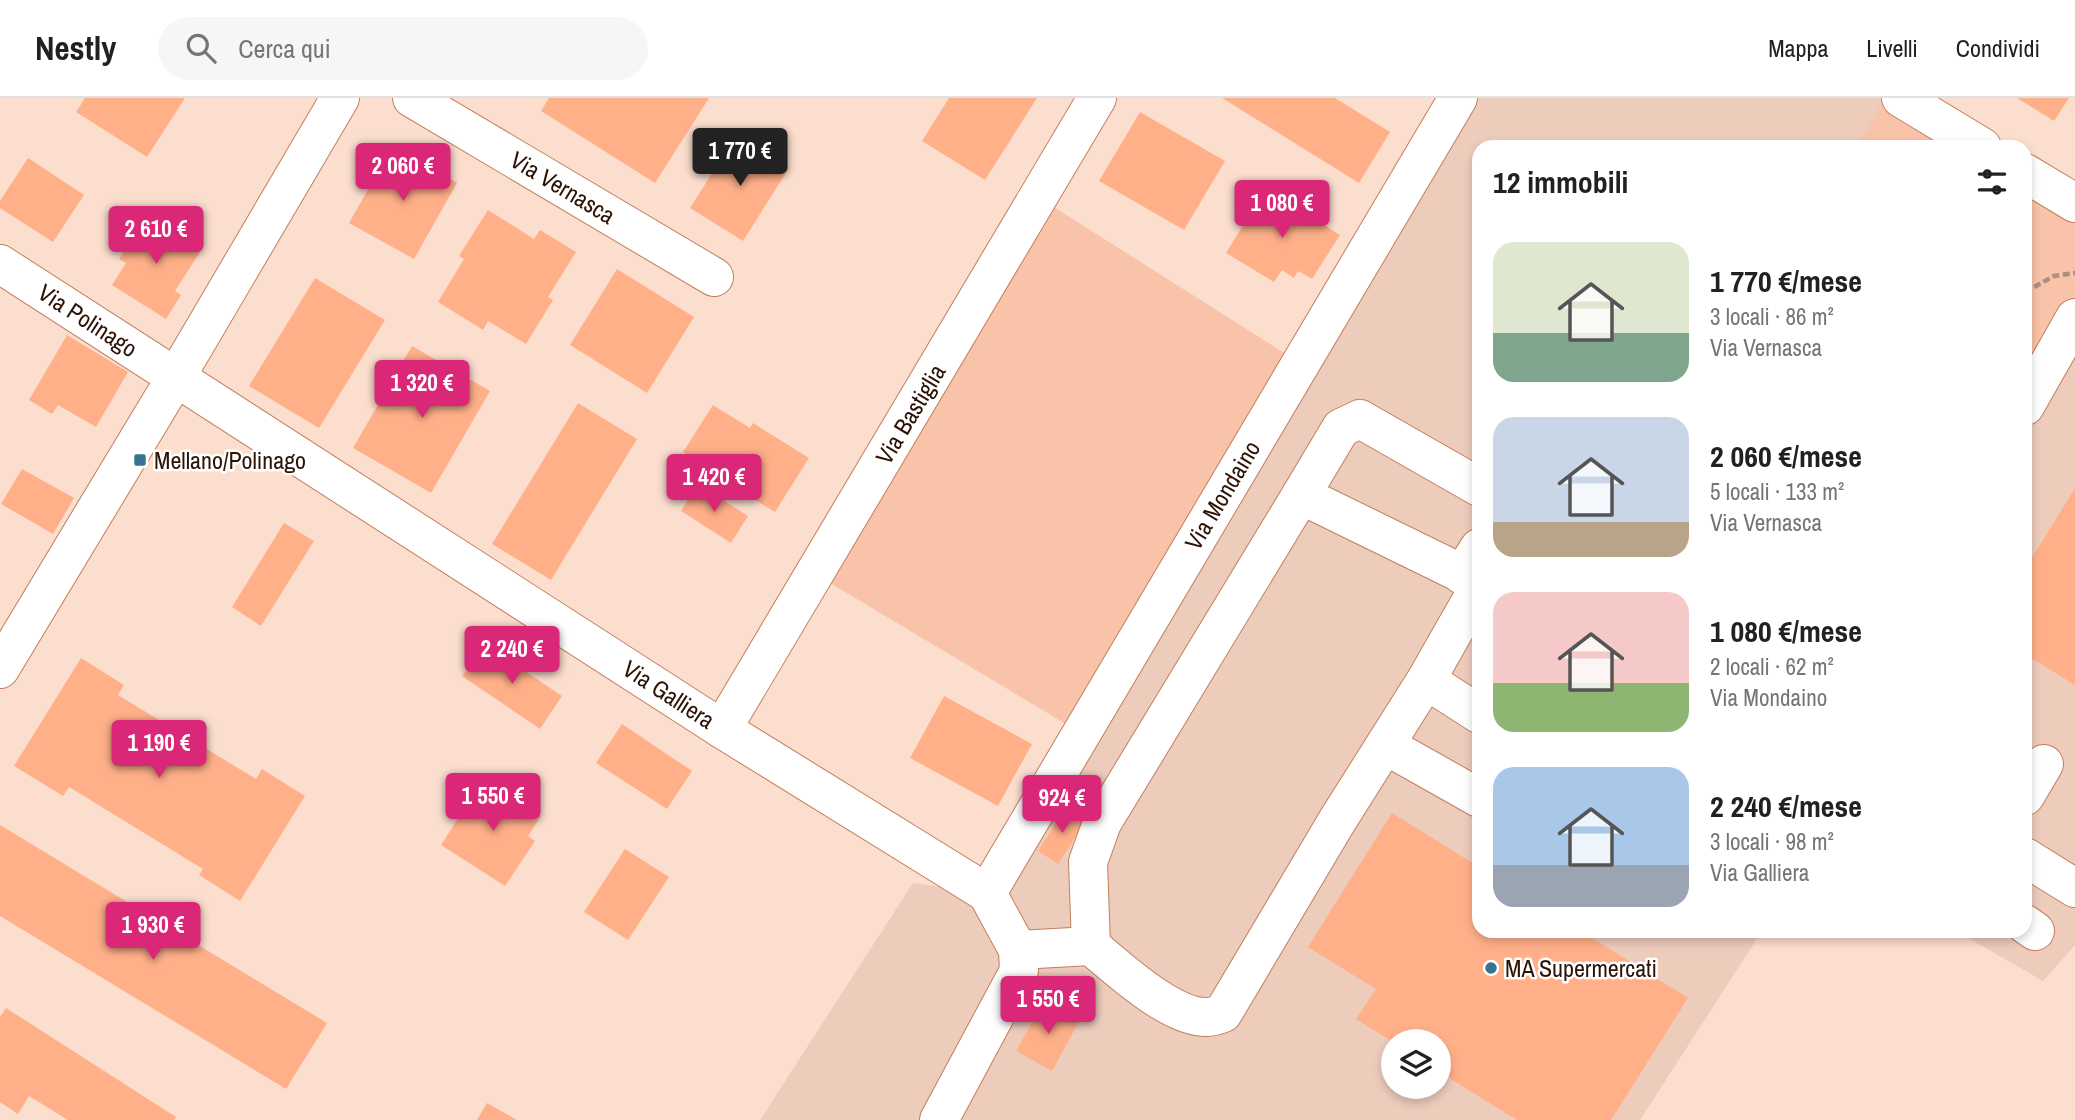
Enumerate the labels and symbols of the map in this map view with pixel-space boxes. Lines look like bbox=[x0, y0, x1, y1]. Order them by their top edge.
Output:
pin: 1 770 € bbox=[675, 129, 805, 188]
street label: Via Vernasca bbox=[505, 143, 621, 231]
pin: 2 060 € bbox=[338, 144, 468, 203]
pin: 1 080 € bbox=[1217, 180, 1347, 240]
pin: 2 610 € bbox=[91, 206, 221, 266]
street label: Via Polinago bbox=[32, 276, 144, 364]
street label: Via Bastiglia bbox=[868, 358, 952, 470]
pin: 1 320 € bbox=[357, 360, 487, 420]
street label: Via Mondaino bbox=[1177, 434, 1267, 556]
place label: Mellano/Polinago bbox=[154, 444, 306, 476]
marker: Mellano/Polinago bbox=[132, 452, 148, 468]
pin: 1 420 € bbox=[649, 454, 779, 514]
pin: 2 240 € bbox=[447, 626, 577, 686]
street label: Via Galliera bbox=[617, 652, 721, 736]
pin: 1 190 € bbox=[94, 720, 224, 780]
pin: 1 550 € bbox=[428, 774, 558, 833]
pin: 924 € bbox=[1013, 776, 1111, 835]
pin: 1 930 € bbox=[88, 902, 218, 962]
place label: MA Supermercati bbox=[1505, 952, 1657, 984]
marker: MA Supermercati bbox=[1483, 960, 1499, 976]
pin: 1 550 € bbox=[983, 976, 1113, 1036]

